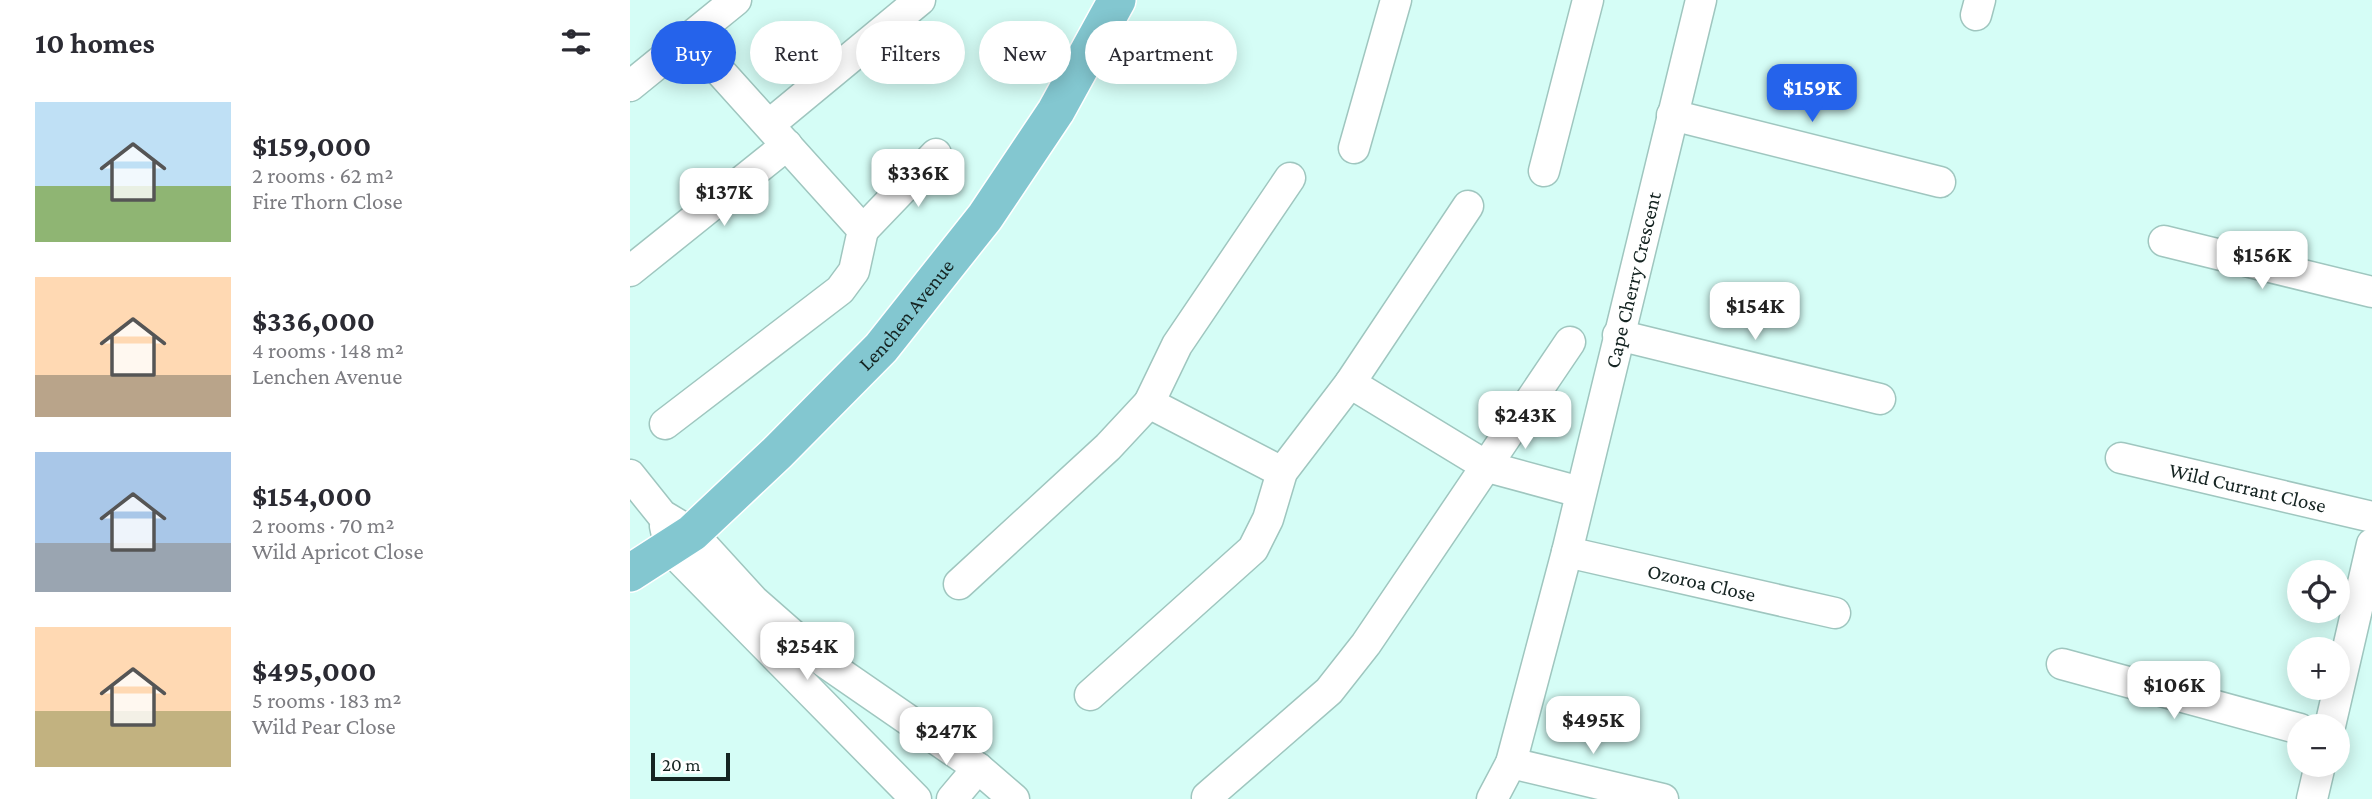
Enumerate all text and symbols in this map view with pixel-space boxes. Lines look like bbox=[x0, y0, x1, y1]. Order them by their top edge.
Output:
chip: Buy bbox=[651, 21, 736, 84]
chip: Rent bbox=[750, 21, 842, 84]
chip: Filters bbox=[856, 21, 965, 84]
chip: New bbox=[979, 21, 1071, 84]
chip: Apartment bbox=[1085, 21, 1237, 84]
icon: filters bbox=[557, 23, 595, 61]
text: 10 homes bbox=[35, 26, 155, 59]
pin: $159K bbox=[1763, 64, 1861, 124]
text: $159K bbox=[1783, 74, 1841, 100]
text: $159,000 bbox=[252, 129, 371, 162]
icon: home bbox=[91, 130, 175, 214]
pin: $336K bbox=[869, 150, 967, 209]
text: $336K bbox=[887, 159, 949, 185]
text: 2 rooms · 62 m² bbox=[252, 162, 393, 188]
pin: $137K bbox=[675, 168, 773, 228]
text: $137K bbox=[696, 178, 752, 204]
text: Fire Thorn Close bbox=[252, 188, 403, 214]
street label: Cape Cherry Crescent bbox=[1600, 188, 1666, 371]
pin: $156K bbox=[2213, 232, 2311, 291]
text: $156K bbox=[2233, 241, 2291, 267]
street label: Lenchen Avenue bbox=[854, 254, 959, 376]
pin: $154K bbox=[1706, 282, 1804, 342]
text: $154K bbox=[1726, 292, 1784, 318]
text: $336,000 bbox=[252, 304, 375, 337]
icon: home bbox=[91, 305, 175, 389]
text: 4 rooms · 148 m² bbox=[252, 337, 404, 363]
text: Lenchen Avenue bbox=[252, 363, 402, 389]
pin: $243K bbox=[1476, 392, 1574, 451]
text: $243K bbox=[1494, 401, 1556, 427]
street label: Wild Currant Close bbox=[2167, 458, 2329, 518]
text: $154,000 bbox=[252, 479, 372, 512]
icon: home bbox=[91, 480, 175, 564]
text: 2 rooms · 70 m² bbox=[252, 512, 395, 538]
text: Wild Apricot Close bbox=[252, 538, 424, 564]
street label: Ozoroa Close bbox=[1645, 559, 1758, 607]
map controls bbox=[2287, 560, 2350, 777]
button: locate bbox=[2287, 560, 2350, 623]
pin: $254K bbox=[758, 622, 856, 682]
text: $254K bbox=[776, 632, 838, 658]
button: + bbox=[2287, 637, 2350, 700]
text: $495,000 bbox=[252, 654, 376, 687]
icon: home bbox=[91, 655, 175, 739]
pin: $106K bbox=[2125, 662, 2223, 721]
text: $106K bbox=[2143, 671, 2205, 697]
text: 5 rooms · 183 m² bbox=[252, 687, 402, 713]
pin: $495K bbox=[1544, 696, 1642, 756]
text: $495K bbox=[1562, 706, 1624, 732]
pin: $247K bbox=[897, 708, 995, 767]
text: Wild Pear Close bbox=[252, 713, 396, 739]
button: − bbox=[2287, 714, 2350, 777]
text: $247K bbox=[916, 717, 976, 743]
scale bar bbox=[651, 750, 730, 782]
text: 20 m bbox=[662, 754, 701, 775]

